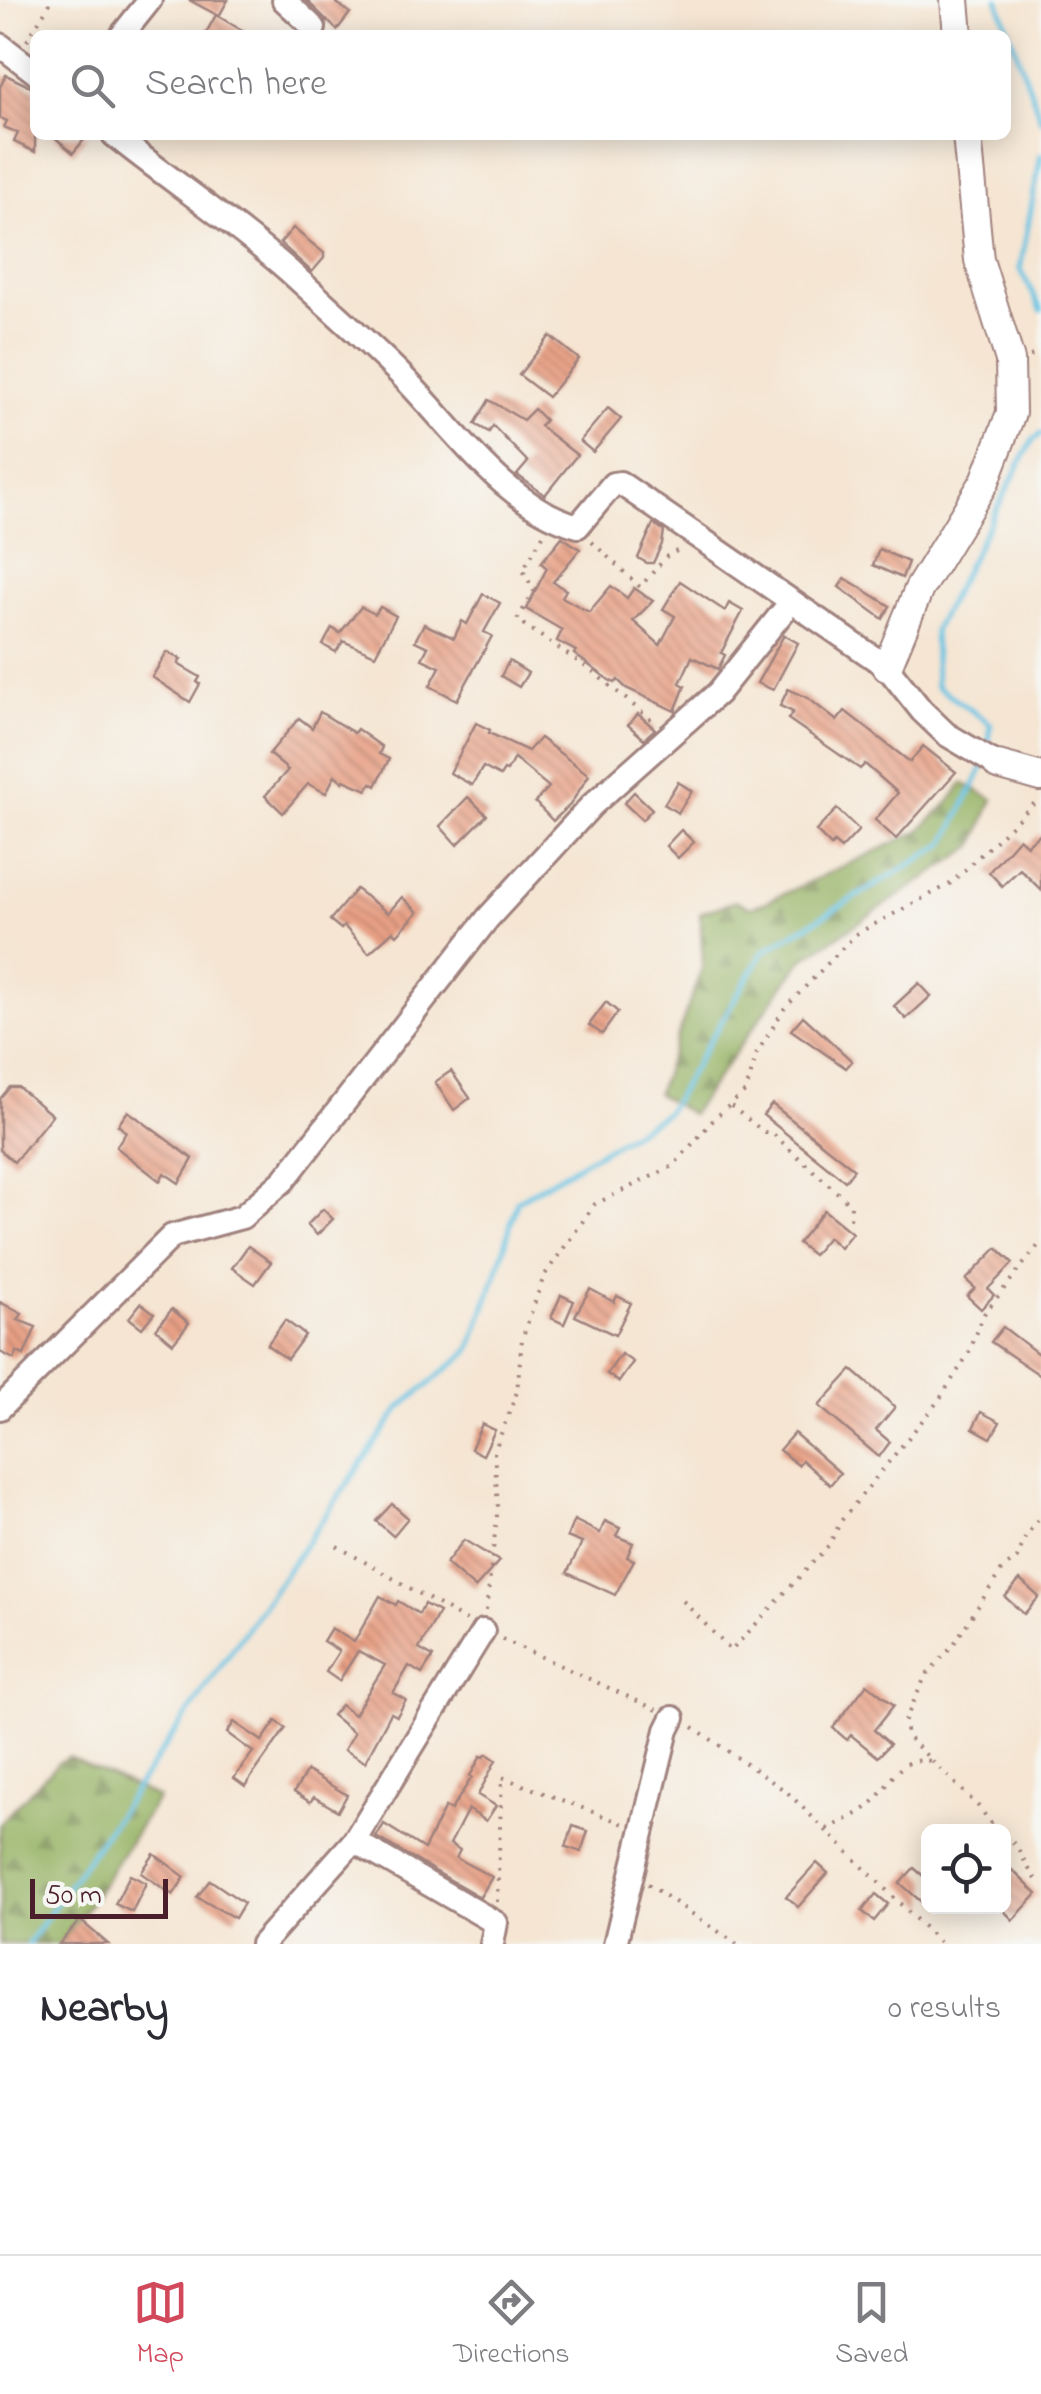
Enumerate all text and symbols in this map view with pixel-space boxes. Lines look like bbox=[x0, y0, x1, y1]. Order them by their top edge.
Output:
search box bbox=[30, 30, 1011, 140]
text: Search here bbox=[145, 57, 327, 113]
icon: search bbox=[65, 58, 120, 113]
map controls bbox=[921, 1824, 1011, 1914]
button: locate bbox=[921, 1824, 1011, 1914]
scale bar bbox=[30, 1874, 168, 1918]
text: 50 m bbox=[45, 1876, 102, 1917]
text: Nearby bbox=[40, 1979, 168, 2040]
text: 0 results bbox=[888, 1986, 1001, 2033]
tab: Map bbox=[133, 2275, 188, 2376]
tab: Directions bbox=[453, 2275, 570, 2376]
tab: Saved bbox=[835, 2275, 908, 2376]

